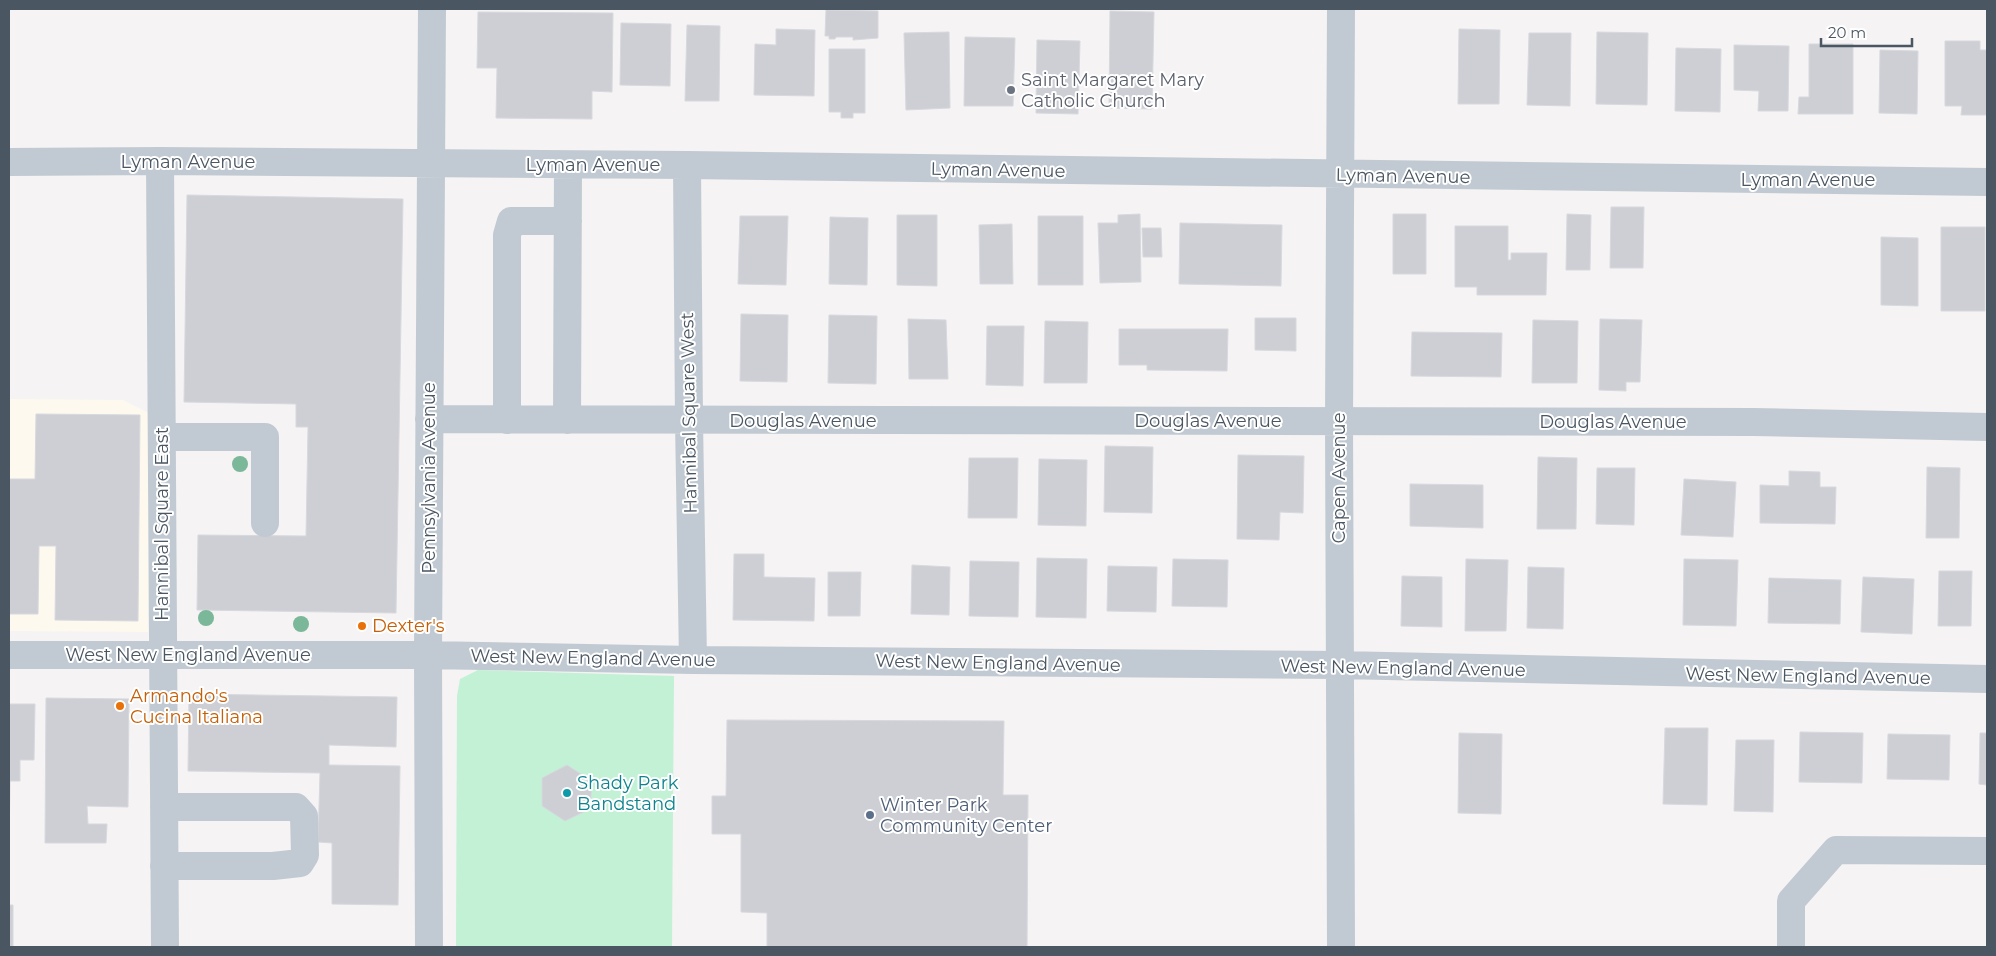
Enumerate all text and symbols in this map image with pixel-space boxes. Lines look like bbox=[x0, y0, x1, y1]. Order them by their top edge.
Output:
scale bar bbox=[1821, 15, 1912, 47]
text: 20 m bbox=[1828, 23, 1866, 42]
place label: Saint Margaret Mary Catholic Church bbox=[1021, 69, 1204, 112]
marker: Saint Margaret Mary Catholic Church bbox=[1005, 84, 1017, 96]
street label: Lyman Avenue bbox=[121, 151, 256, 173]
street label: Lyman Avenue bbox=[526, 154, 661, 176]
street label: Lyman Avenue bbox=[930, 158, 1066, 182]
street label: Lyman Avenue bbox=[1335, 164, 1471, 188]
street label: Lyman Avenue bbox=[1741, 169, 1876, 191]
street label: Hannibal Square West bbox=[676, 312, 702, 514]
street label: Pennsylvania Avenue bbox=[418, 382, 440, 574]
street label: Douglas Avenue bbox=[729, 410, 877, 432]
street label: Douglas Avenue bbox=[1134, 410, 1282, 432]
street label: Douglas Avenue bbox=[1539, 411, 1687, 433]
street label: Capen Avenue bbox=[1328, 412, 1350, 544]
street label: Hannibal Square East bbox=[151, 427, 173, 621]
place label: Dexter's bbox=[372, 615, 445, 637]
marker: Dexter's bbox=[356, 620, 368, 632]
street label: West New England Avenue bbox=[65, 644, 311, 666]
street label: West New England Avenue bbox=[470, 645, 716, 671]
street label: West New England Avenue bbox=[875, 650, 1121, 676]
street label: West New England Avenue bbox=[1280, 655, 1526, 681]
street label: West New England Avenue bbox=[1685, 663, 1931, 689]
place label: Armando's Cucina Italiana bbox=[130, 685, 263, 728]
marker: Armando's Cucina Italiana bbox=[114, 700, 126, 712]
place label: Shady Park Bandstand bbox=[577, 772, 679, 815]
marker: Shady Park Bandstand bbox=[561, 787, 573, 799]
place label: Winter Park Community Center bbox=[880, 794, 1052, 837]
marker: Winter Park Community Center bbox=[864, 809, 876, 821]

